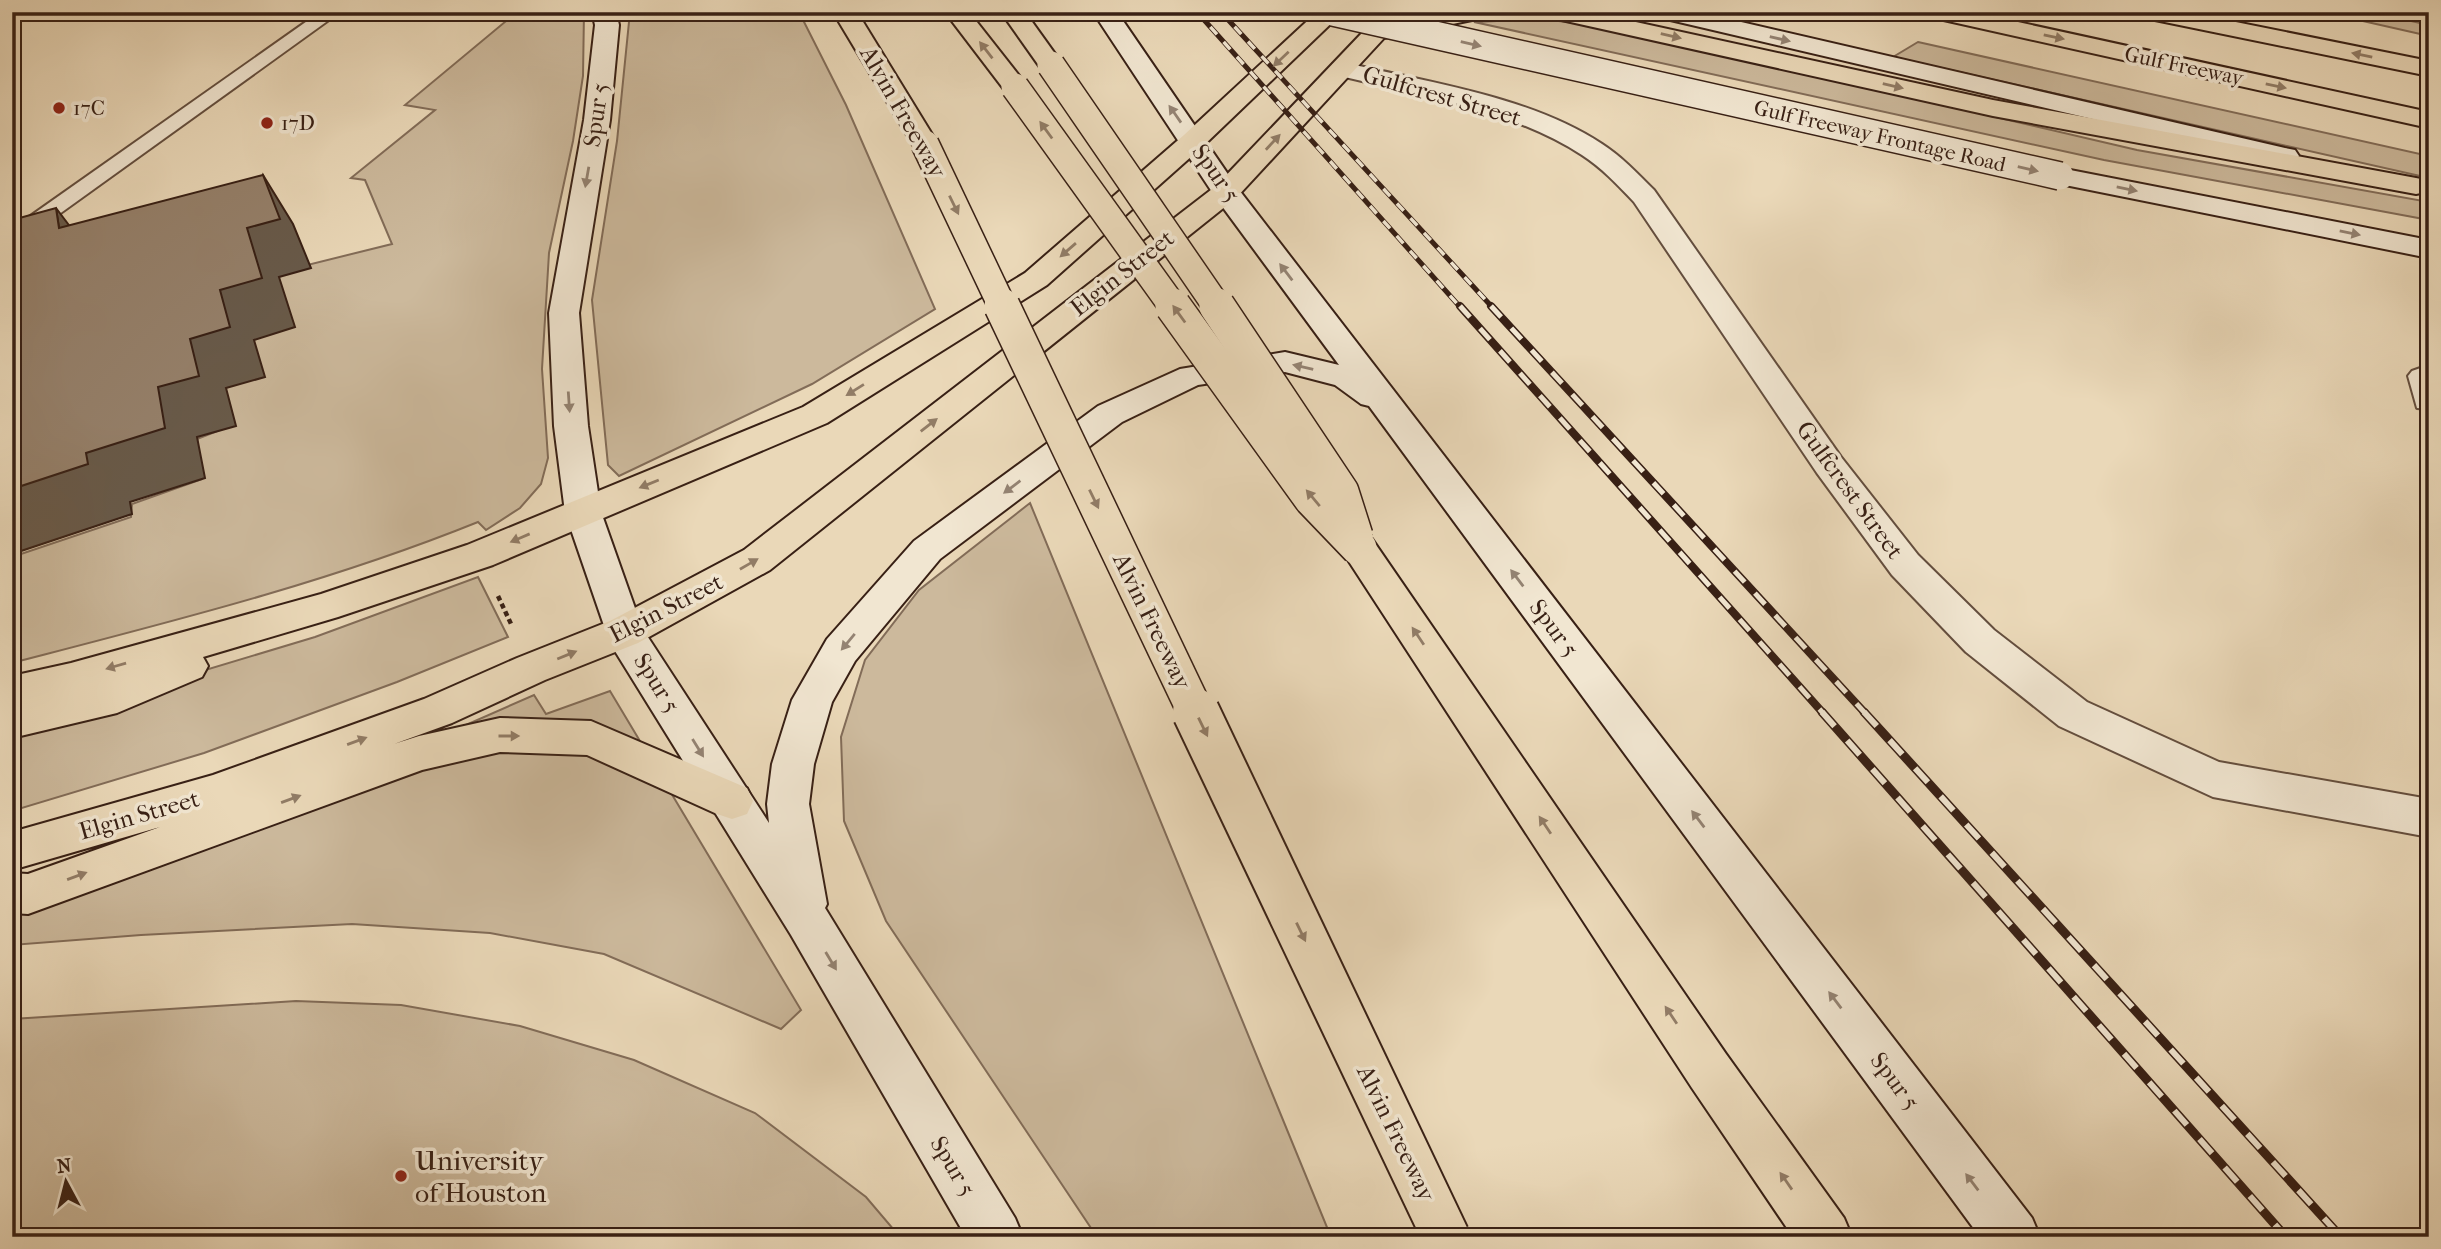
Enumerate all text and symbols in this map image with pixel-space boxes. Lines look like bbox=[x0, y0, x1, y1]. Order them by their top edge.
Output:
one-way arrow bbox=[1661, 31, 1683, 42]
one-way arrow bbox=[2043, 32, 2065, 43]
one-way arrow bbox=[1769, 34, 1791, 45]
one-way arrow bbox=[1460, 39, 1482, 50]
street label: Alvin Freeway bbox=[853, 40, 953, 184]
one-way arrow bbox=[979, 41, 994, 59]
street label: Gulf Freeway bbox=[2123, 42, 2246, 90]
one-way arrow bbox=[2351, 50, 2373, 61]
one-way arrow bbox=[1272, 51, 1290, 67]
street label: Gulfcrest Street bbox=[1360, 60, 1525, 132]
street label: Spur 5 bbox=[578, 81, 614, 149]
one-way arrow bbox=[1883, 81, 1905, 92]
one-way arrow bbox=[2265, 81, 2287, 92]
street label: Gulf Freeway Frontage Road bbox=[1752, 95, 2009, 177]
place label: 17C bbox=[73, 96, 105, 120]
marker: 17C bbox=[51, 100, 67, 116]
one-way arrow bbox=[1168, 105, 1182, 123]
place label: 17D bbox=[281, 111, 315, 135]
marker: 17D bbox=[259, 115, 275, 131]
one-way arrow bbox=[1039, 121, 1053, 139]
one-way arrow bbox=[1264, 134, 1280, 151]
street label: Spur 5 bbox=[1186, 139, 1246, 207]
one-way arrow bbox=[2017, 164, 2039, 175]
one-way arrow bbox=[581, 166, 592, 188]
one-way arrow bbox=[2116, 184, 2138, 195]
one-way arrow bbox=[948, 195, 960, 215]
street label: Elgin Street bbox=[1065, 224, 1180, 322]
one-way arrow bbox=[2340, 228, 2362, 239]
one-way arrow bbox=[1059, 242, 1077, 258]
one-way arrow bbox=[1280, 263, 1294, 281]
one-way arrow bbox=[1172, 305, 1186, 323]
one-way arrow bbox=[1292, 361, 1314, 372]
one-way arrow bbox=[846, 384, 865, 396]
one-way arrow bbox=[564, 391, 575, 413]
street label: Gulfcrest Street bbox=[1791, 416, 1910, 565]
one-way arrow bbox=[920, 418, 937, 433]
one-way arrow bbox=[638, 479, 659, 490]
one-way arrow bbox=[1003, 479, 1021, 493]
one-way arrow bbox=[1088, 489, 1100, 509]
one-way arrow bbox=[1305, 490, 1320, 508]
one-way arrow bbox=[509, 533, 530, 544]
street label: Alvin Freeway bbox=[1107, 548, 1197, 695]
one-way arrow bbox=[739, 558, 758, 570]
street label: Elgin Street bbox=[605, 567, 728, 649]
one-way arrow bbox=[1509, 570, 1524, 588]
street label: Spur 5 bbox=[1523, 594, 1585, 662]
one-way arrow bbox=[1412, 626, 1425, 646]
one-way arrow bbox=[841, 634, 856, 651]
street label: Spur 5 bbox=[628, 648, 686, 718]
one-way arrow bbox=[557, 649, 578, 660]
one-way arrow bbox=[105, 661, 126, 671]
one-way arrow bbox=[1197, 716, 1208, 737]
one-way arrow bbox=[498, 730, 520, 742]
one-way arrow bbox=[347, 735, 368, 746]
one-way arrow bbox=[691, 738, 704, 757]
street label: Elgin Street bbox=[76, 784, 203, 845]
one-way arrow bbox=[281, 793, 302, 804]
one-way arrow bbox=[1691, 810, 1705, 828]
one-way arrow bbox=[1539, 816, 1552, 835]
one-way arrow bbox=[67, 870, 88, 881]
one-way arrow bbox=[1295, 922, 1306, 942]
one-way arrow bbox=[825, 952, 838, 971]
one-way arrow bbox=[1827, 992, 1842, 1010]
one-way arrow bbox=[1665, 1005, 1678, 1024]
street label: Spur 5 bbox=[1864, 1047, 1926, 1115]
street label: Alvin Freeway bbox=[1351, 1060, 1441, 1207]
street label: Spur 5 bbox=[924, 1131, 982, 1201]
place label: University of Houston bbox=[415, 1144, 546, 1209]
north arrow bbox=[32, 1148, 102, 1218]
text: N bbox=[56, 1154, 73, 1178]
marker: University of Houston bbox=[393, 1168, 409, 1184]
one-way arrow bbox=[1779, 1172, 1793, 1190]
one-way arrow bbox=[1965, 1173, 1979, 1191]

